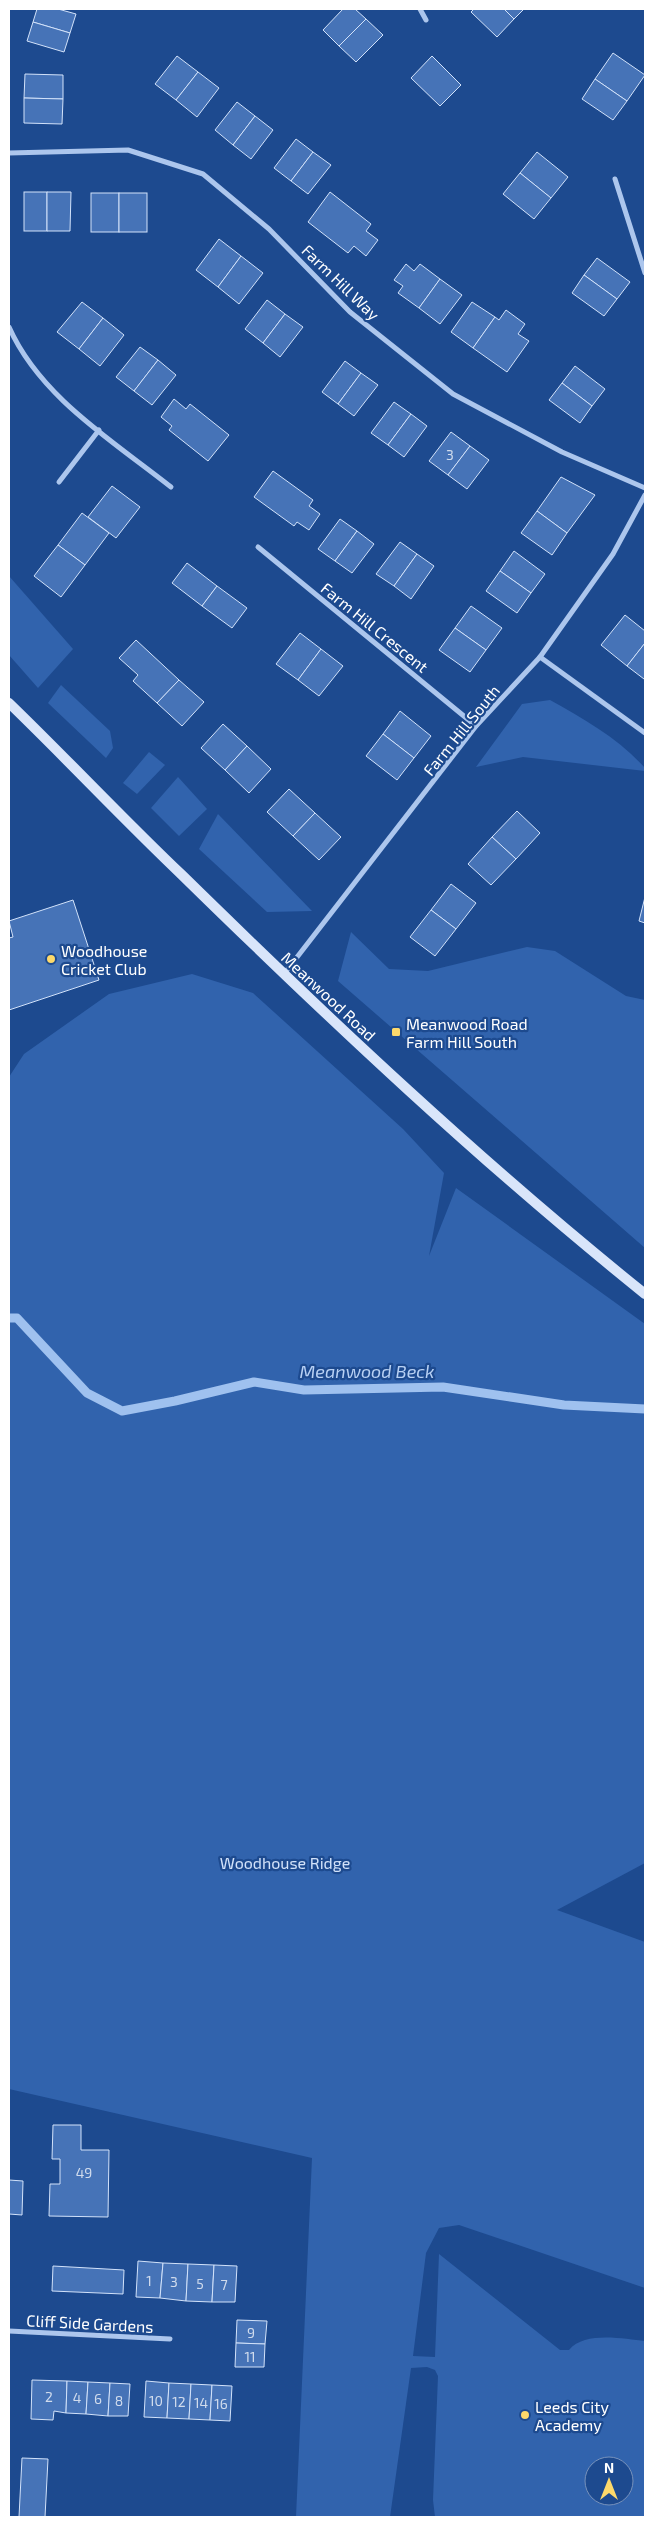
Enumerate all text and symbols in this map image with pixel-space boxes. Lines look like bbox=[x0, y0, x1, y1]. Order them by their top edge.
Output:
street label: Farm Hill Way bbox=[298, 240, 384, 324]
house number: 3 bbox=[446, 446, 454, 463]
street label: Farm Hill Crescent bbox=[318, 578, 432, 676]
street label: Farm Hill South bbox=[419, 681, 503, 779]
place label: Woodhouse Cricket Club bbox=[61, 941, 147, 978]
street label: Meanwood Road bbox=[278, 948, 380, 1044]
marker: Woodhouse Cricket Club bbox=[45, 953, 57, 965]
place label: Meanwood Road Farm Hill South bbox=[406, 1014, 528, 1051]
marker: Meanwood Road Farm Hill South bbox=[390, 1026, 402, 1038]
water label: Meanwood Beck bbox=[300, 1360, 434, 1382]
park label: Woodhouse Ridge bbox=[220, 1853, 350, 1872]
house number: 49 bbox=[76, 2164, 92, 2181]
house number: 1 bbox=[146, 2272, 152, 2289]
house number: 3 bbox=[170, 2273, 178, 2290]
house number: 5 bbox=[196, 2275, 204, 2292]
house number: 7 bbox=[220, 2276, 228, 2293]
street label: Cliff Side Gardens bbox=[26, 2310, 154, 2336]
house number: 9 bbox=[247, 2324, 255, 2341]
house number: 11 bbox=[244, 2348, 256, 2365]
house number: 2 bbox=[45, 2388, 53, 2405]
house number: 4 bbox=[73, 2389, 81, 2406]
house number: 6 bbox=[94, 2390, 102, 2407]
house number: 8 bbox=[115, 2392, 123, 2409]
house number: 10 bbox=[149, 2392, 163, 2409]
house number: 12 bbox=[172, 2393, 186, 2410]
house number: 14 bbox=[194, 2394, 208, 2411]
house number: 16 bbox=[214, 2395, 228, 2412]
place label: Leeds City Academy bbox=[535, 2397, 609, 2434]
marker: Leeds City Academy bbox=[519, 2409, 531, 2421]
north arrow bbox=[584, 2456, 634, 2506]
text: N bbox=[604, 2459, 614, 2476]

